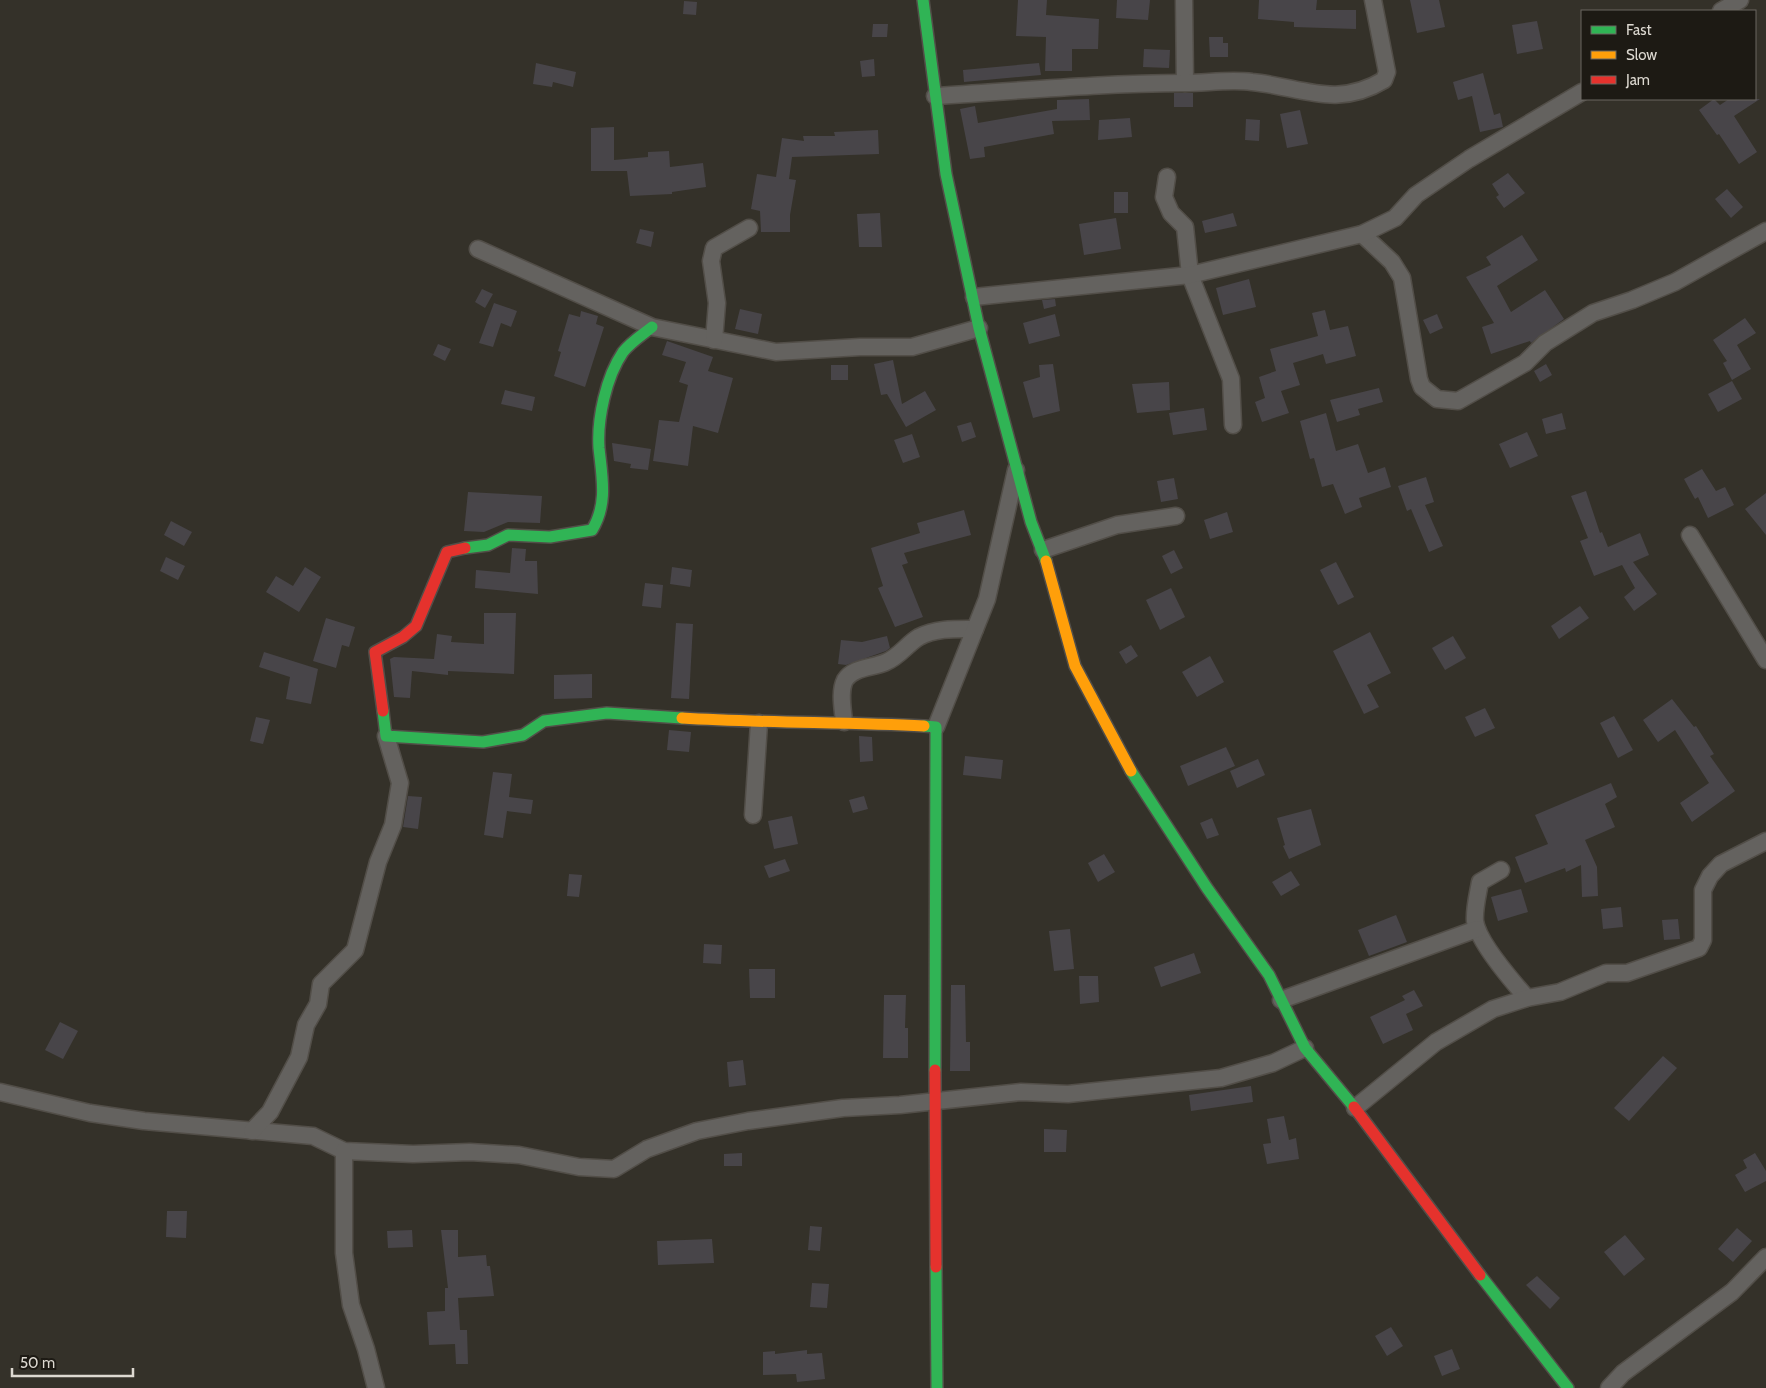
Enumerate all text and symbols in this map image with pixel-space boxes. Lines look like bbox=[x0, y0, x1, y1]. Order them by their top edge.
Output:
legend bbox=[1581, 10, 1756, 100]
text: Fast bbox=[1626, 21, 1651, 39]
text: Slow bbox=[1626, 46, 1657, 64]
text: Jam bbox=[1625, 71, 1650, 89]
scale bar bbox=[12, 1346, 134, 1378]
text: 50 m bbox=[20, 1354, 55, 1372]

